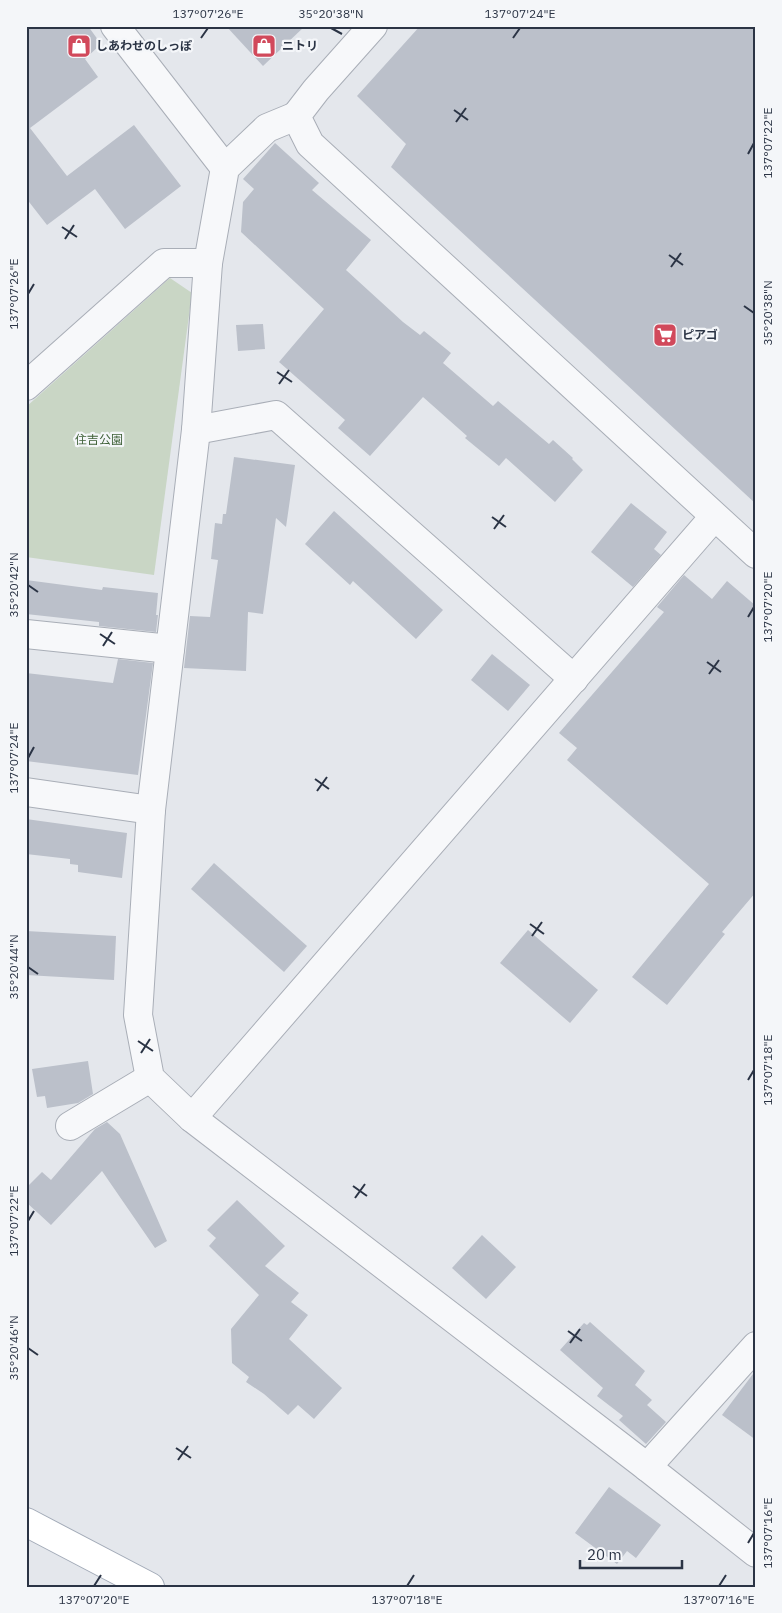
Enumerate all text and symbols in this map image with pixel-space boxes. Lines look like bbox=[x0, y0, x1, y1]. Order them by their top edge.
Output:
text: 137°07'26"E bbox=[173, 6, 243, 21]
text: 35°20'38"N bbox=[298, 6, 364, 21]
text: 137°07'24"E bbox=[485, 6, 555, 21]
shop icon: しあわせのしっぽ bbox=[66, 33, 92, 59]
shop icon: ニトリ bbox=[251, 33, 277, 59]
place label: しあわせのしっぽ bbox=[96, 38, 192, 53]
place label: ニトリ bbox=[282, 38, 318, 53]
text: 137°07'22"E bbox=[760, 108, 775, 178]
text: 137°07'26"E bbox=[6, 259, 21, 329]
text: 35°20'38"N bbox=[760, 280, 775, 346]
supermarket icon: ピアゴ bbox=[652, 322, 678, 348]
place label: ピアゴ bbox=[682, 327, 718, 342]
park label: 住吉公園 bbox=[75, 432, 123, 447]
text: 35°20'42"N bbox=[6, 552, 21, 618]
text: 137°07'20"E bbox=[760, 572, 775, 642]
text: 137°07'24"E bbox=[6, 723, 21, 793]
text: 35°20'44"N bbox=[6, 934, 21, 1000]
text: 137°07'18"E bbox=[760, 1035, 775, 1105]
text: 137°07'22"E bbox=[6, 1186, 21, 1256]
text: 35°20'46"N bbox=[6, 1315, 21, 1381]
text: 137°07'16"E bbox=[760, 1498, 775, 1568]
scale bar bbox=[580, 1538, 682, 1570]
text: 20 m bbox=[587, 1545, 622, 1564]
text: 137°07'20"E bbox=[59, 1592, 129, 1607]
text: 137°07'18"E bbox=[372, 1592, 442, 1607]
text: 137°07'16"E bbox=[684, 1592, 754, 1607]

